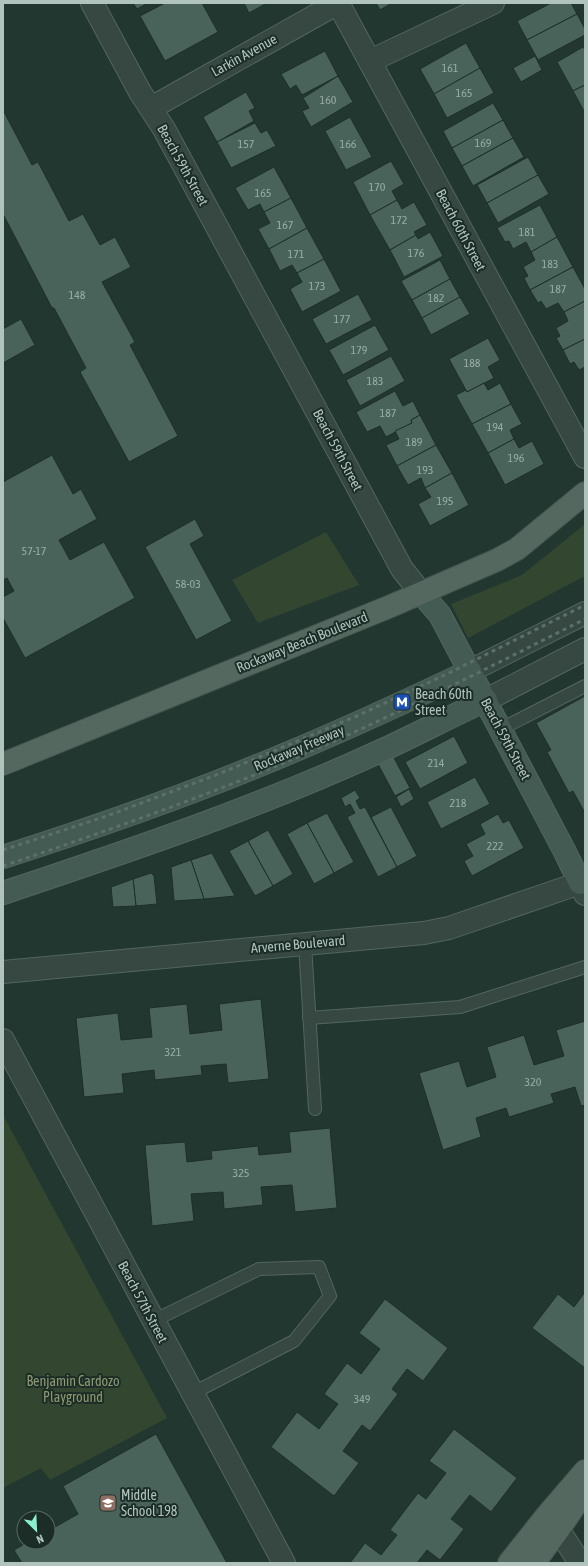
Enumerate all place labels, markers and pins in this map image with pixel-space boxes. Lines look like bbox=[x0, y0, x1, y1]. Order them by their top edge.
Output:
place label: Beach 60th Street bbox=[415, 686, 472, 718]
metro station icon: Beach 60th Street bbox=[392, 692, 412, 712]
place label: Middle School 198 bbox=[121, 1487, 178, 1519]
school or university icon: Middle School 198 bbox=[98, 1493, 118, 1513]

